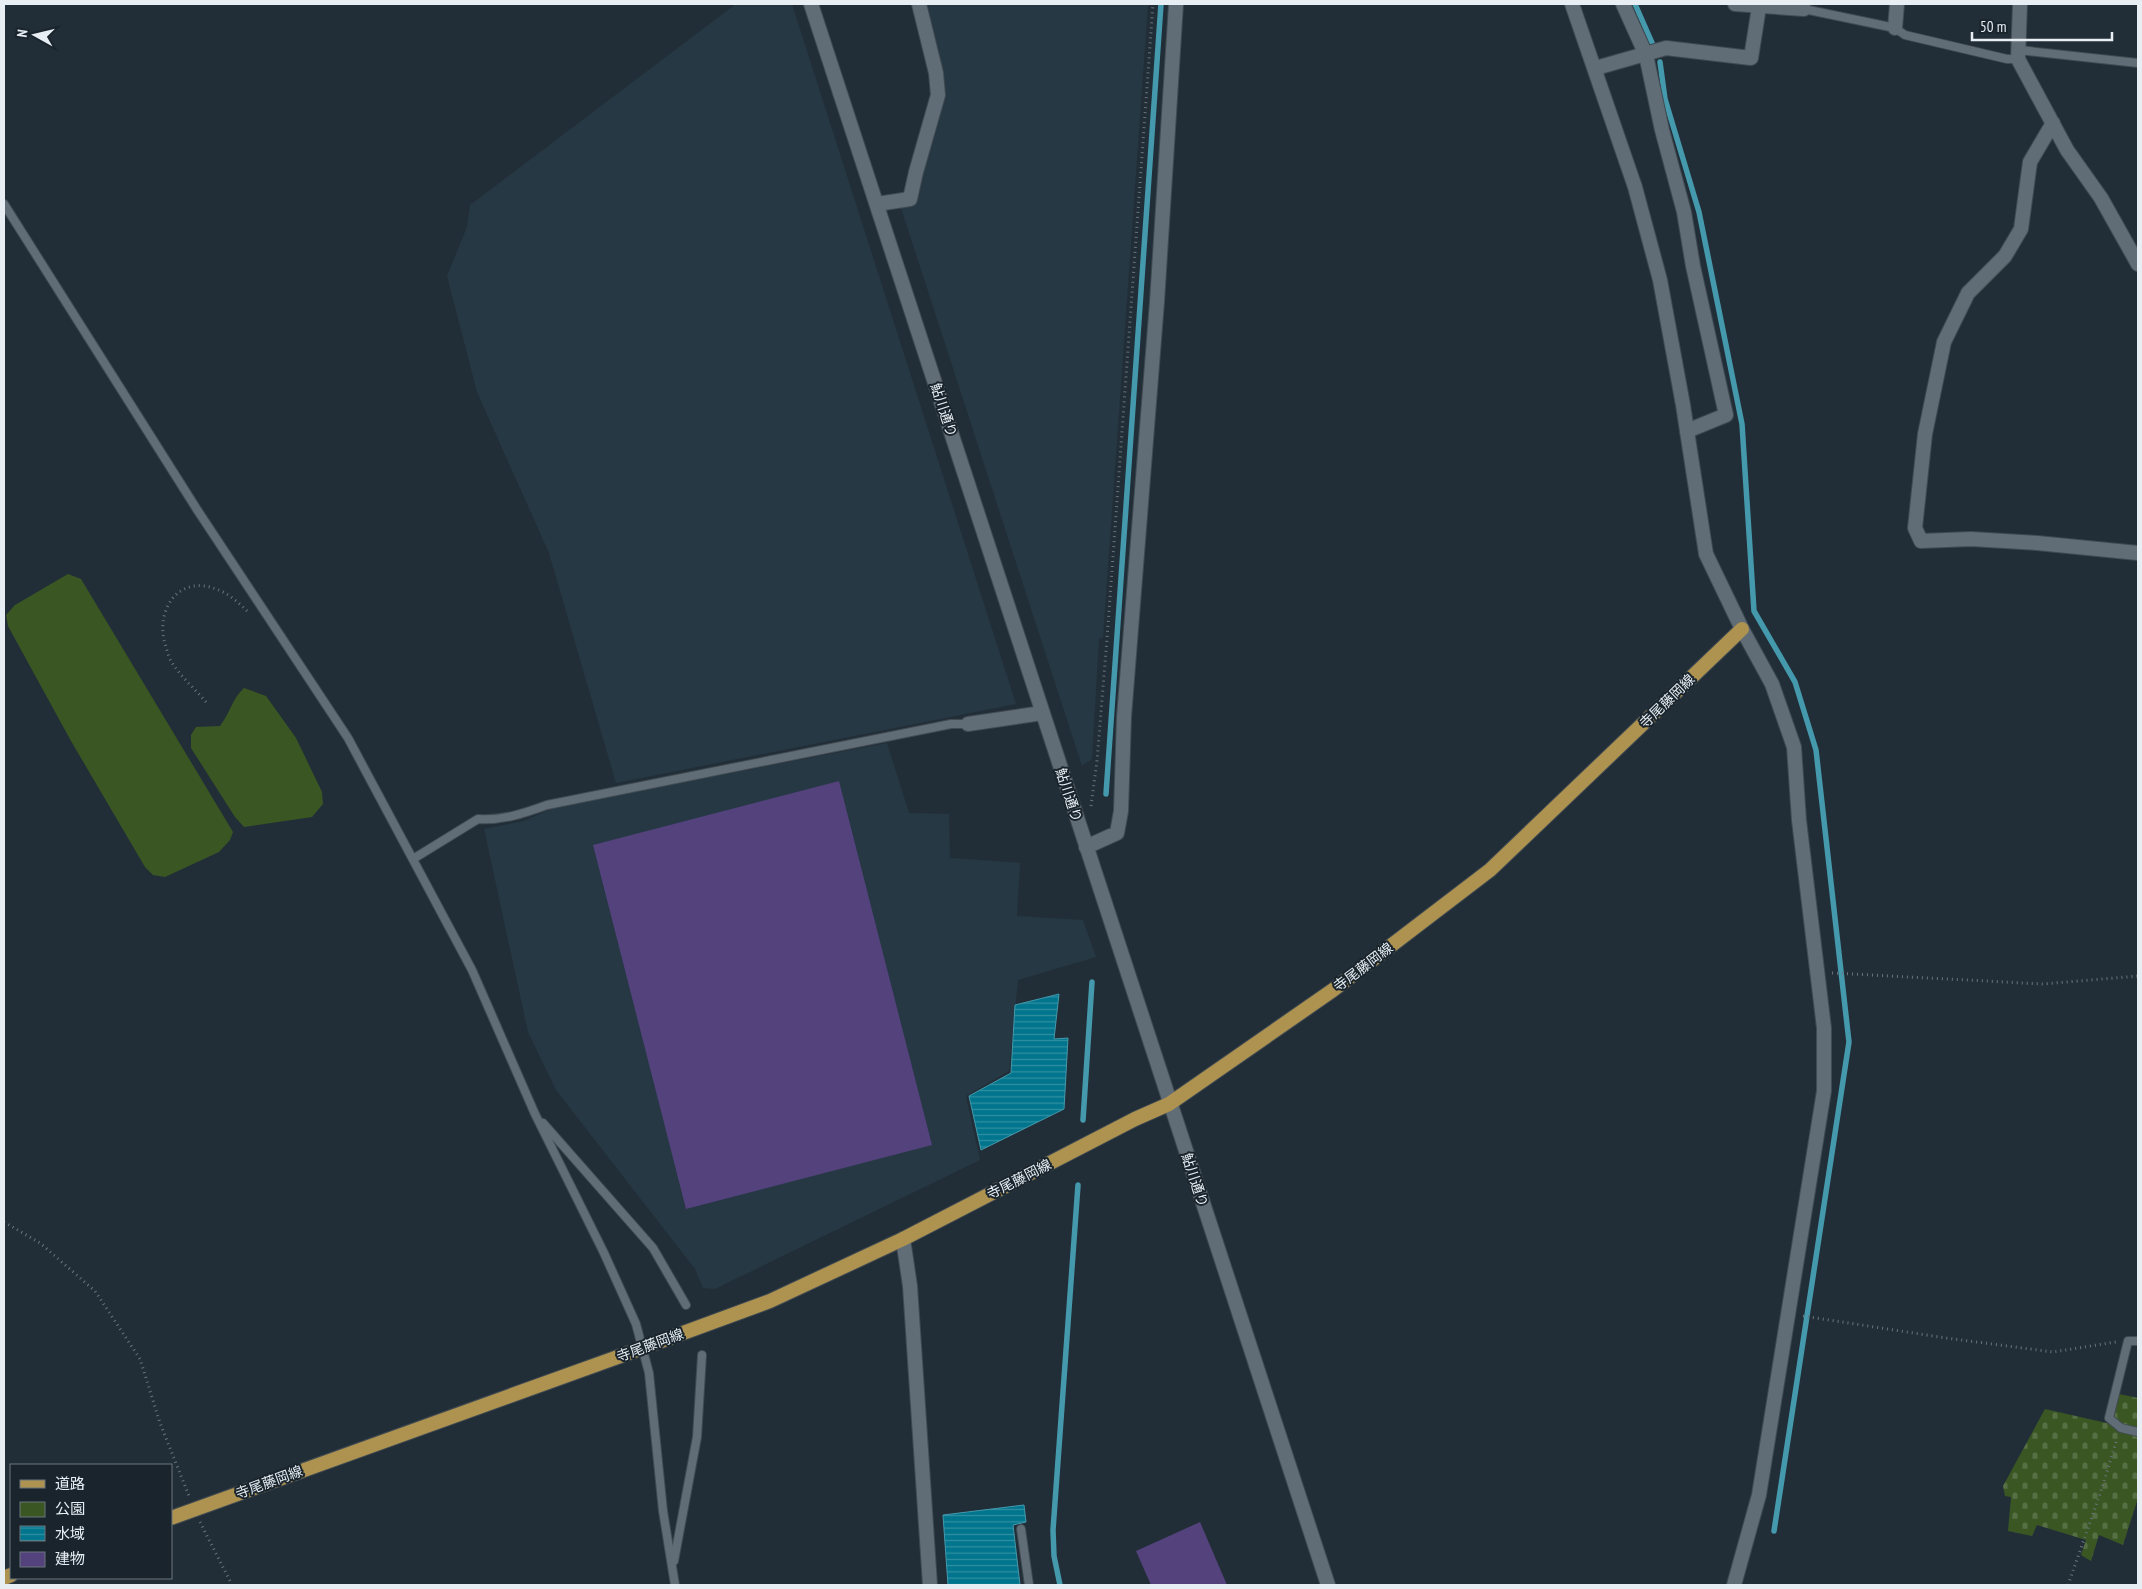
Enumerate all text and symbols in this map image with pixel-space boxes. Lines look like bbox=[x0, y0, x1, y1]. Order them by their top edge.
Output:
north arrow bbox=[10, 10, 60, 60]
scale bar bbox=[1972, 10, 2112, 42]
text: 50 m bbox=[1980, 17, 2006, 36]
text: N bbox=[13, 28, 32, 38]
street label: 鮎川通り bbox=[927, 381, 961, 439]
street label: 寺尾藤岡線 bbox=[1636, 670, 1698, 732]
street label: 鮎川通り bbox=[1052, 766, 1086, 824]
street label: 寺尾藤岡線 bbox=[1330, 939, 1396, 995]
street label: 鮎川通り bbox=[1178, 1151, 1212, 1209]
street label: 寺尾藤岡線 bbox=[984, 1155, 1054, 1203]
street label: 寺尾藤岡線 bbox=[614, 1325, 686, 1365]
street label: 寺尾藤岡線 bbox=[233, 1462, 305, 1502]
legend bbox=[10, 1464, 172, 1579]
text: 道路 bbox=[55, 1474, 85, 1493]
text: 公園 bbox=[55, 1499, 85, 1518]
text: 水域 bbox=[55, 1524, 85, 1543]
text: 建物 bbox=[55, 1549, 85, 1568]

